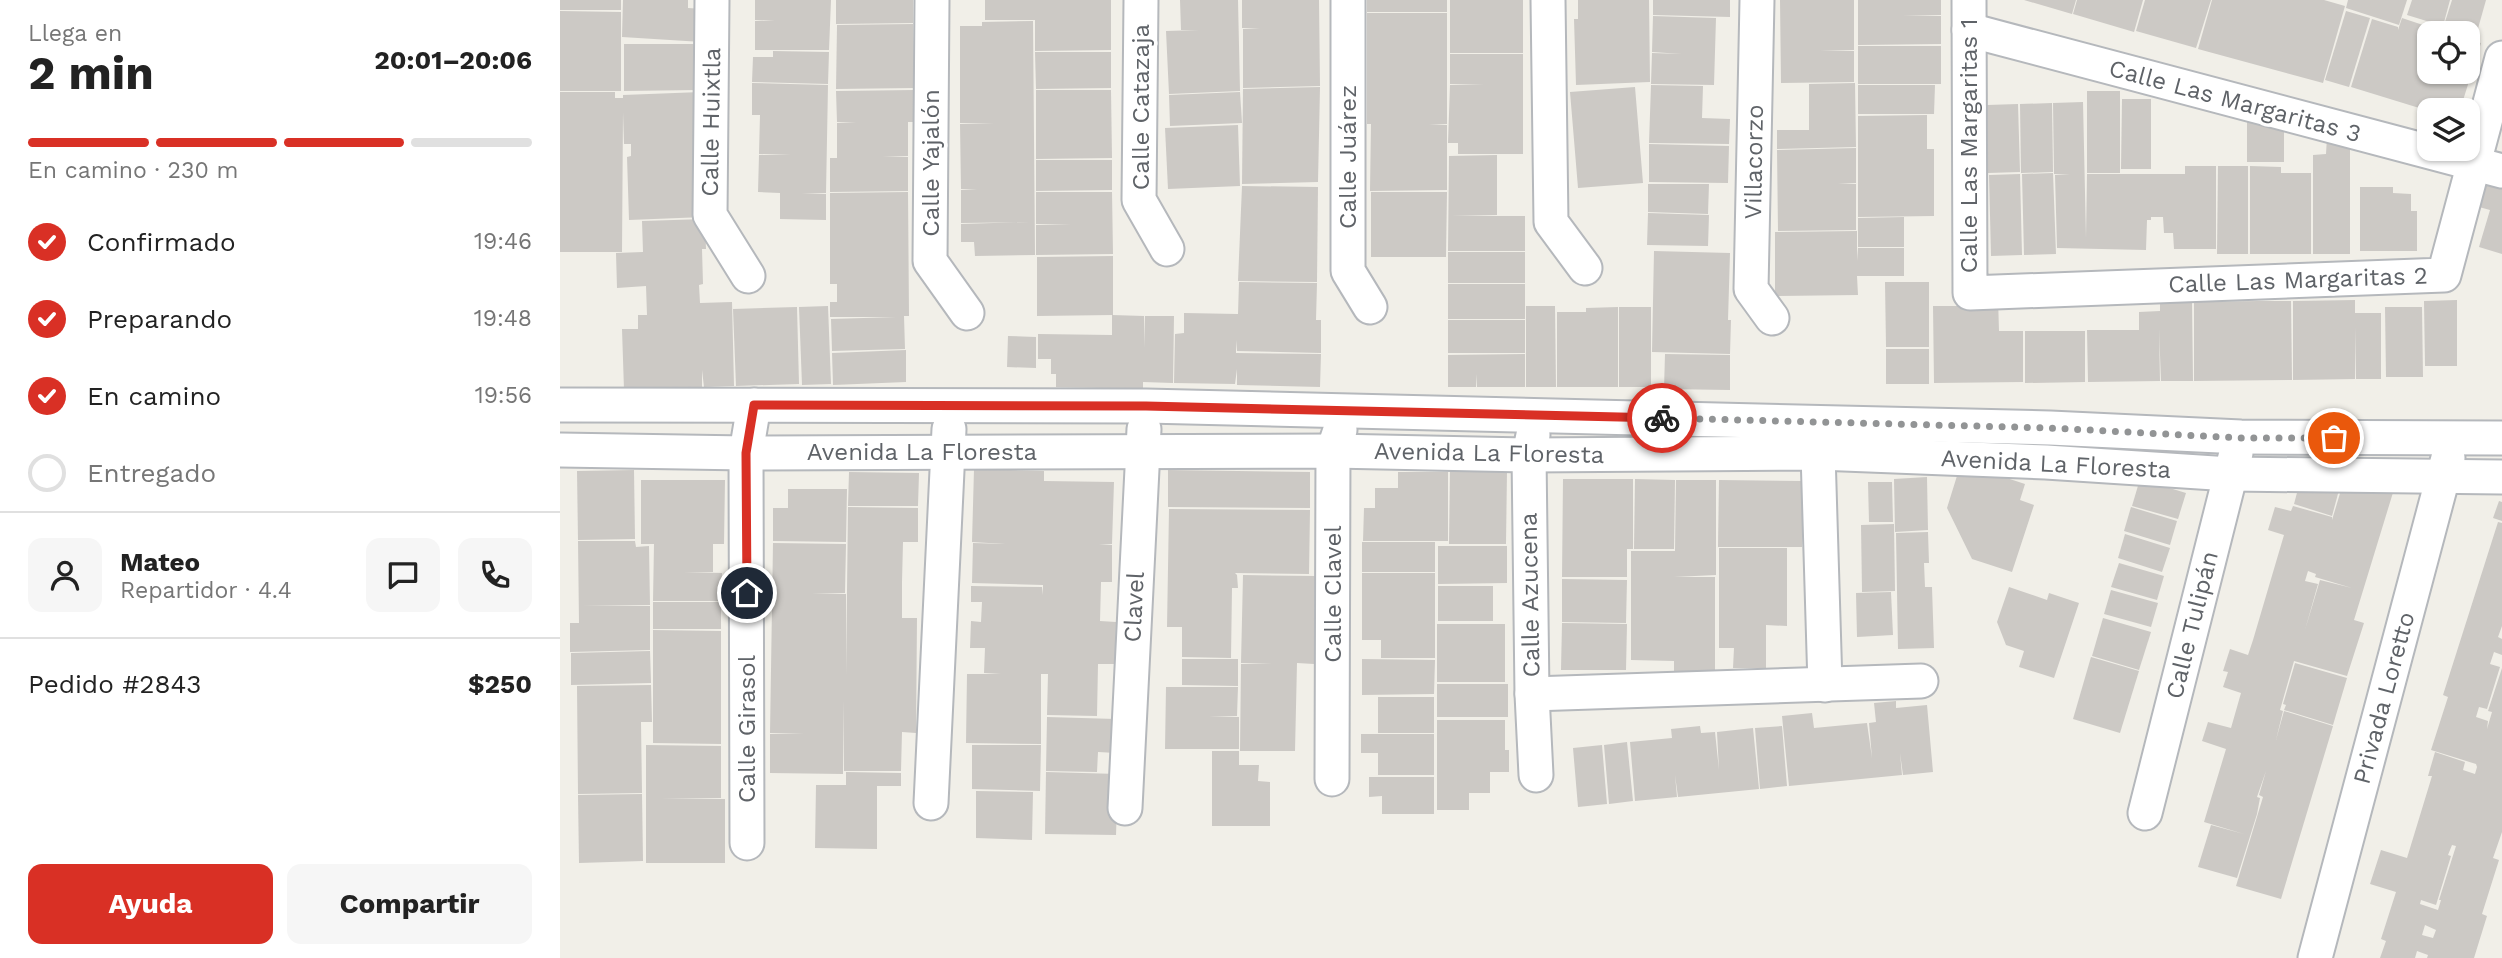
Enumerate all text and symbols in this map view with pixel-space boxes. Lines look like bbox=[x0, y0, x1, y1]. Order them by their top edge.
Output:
street label: Calle Las Margaritas 1 bbox=[1955, 19, 1983, 273]
text: Llega en bbox=[28, 20, 122, 47]
map controls bbox=[2417, 21, 2480, 161]
button: locate bbox=[2417, 21, 2480, 84]
street label: Calle Catazaja bbox=[1127, 24, 1155, 190]
text: 20:01–20:06 bbox=[374, 45, 532, 75]
text: 2 min bbox=[28, 46, 154, 100]
street label: Calle Huixtla bbox=[696, 47, 726, 197]
street label: Calle Las Margaritas 3 bbox=[2106, 54, 2364, 148]
street label: Calle Juárez bbox=[1334, 85, 1362, 229]
street label: Calle Yajalón bbox=[917, 89, 945, 237]
button: layers bbox=[2417, 98, 2480, 161]
street label: Villacorzo bbox=[1739, 104, 1769, 220]
text: En camino · 230 m bbox=[28, 157, 239, 184]
icon: check bbox=[28, 223, 66, 261]
text: Confirmado bbox=[87, 227, 236, 257]
text: 19:46 bbox=[474, 228, 532, 255]
street label: Calle Las Margaritas 2 bbox=[2168, 261, 2428, 299]
icon: check bbox=[28, 300, 66, 338]
text: Preparando bbox=[87, 304, 232, 334]
text: 19:48 bbox=[474, 305, 532, 332]
icon: check bbox=[28, 377, 66, 415]
text: En camino bbox=[87, 381, 221, 411]
text: 19:56 bbox=[475, 382, 532, 409]
courier bbox=[1627, 383, 1697, 453]
icon: bike bbox=[1643, 399, 1681, 437]
pin bbox=[2304, 408, 2364, 468]
icon: bag bbox=[2315, 419, 2353, 457]
street label: Avenida La Floresta bbox=[1374, 437, 1604, 469]
street label: Avenida La Floresta bbox=[807, 438, 1037, 466]
street label: Avenida La Floresta bbox=[1940, 444, 2172, 484]
text: Entregado bbox=[87, 458, 216, 488]
street label: Calle Azucena bbox=[1515, 512, 1545, 678]
street label: Calle Clavel bbox=[1319, 525, 1347, 663]
button: person bbox=[28, 538, 102, 612]
button: chat bbox=[366, 538, 440, 612]
button: phone bbox=[458, 538, 532, 612]
text: Mateo bbox=[120, 547, 200, 577]
street label: Calle Tulipán bbox=[2160, 548, 2224, 702]
pin bbox=[717, 563, 777, 623]
street label: Clavel bbox=[1118, 570, 1150, 643]
icon: home bbox=[728, 574, 766, 612]
text: Repartidor · 4.4 bbox=[120, 577, 292, 604]
street label: Privada Loretto bbox=[2348, 609, 2420, 787]
street label: Calle Girasol bbox=[733, 654, 761, 803]
text: Pedido #2843 bbox=[28, 669, 201, 699]
text: $250 bbox=[468, 669, 532, 699]
button: Ayuda bbox=[28, 864, 273, 944]
button: Compartir bbox=[287, 864, 532, 944]

